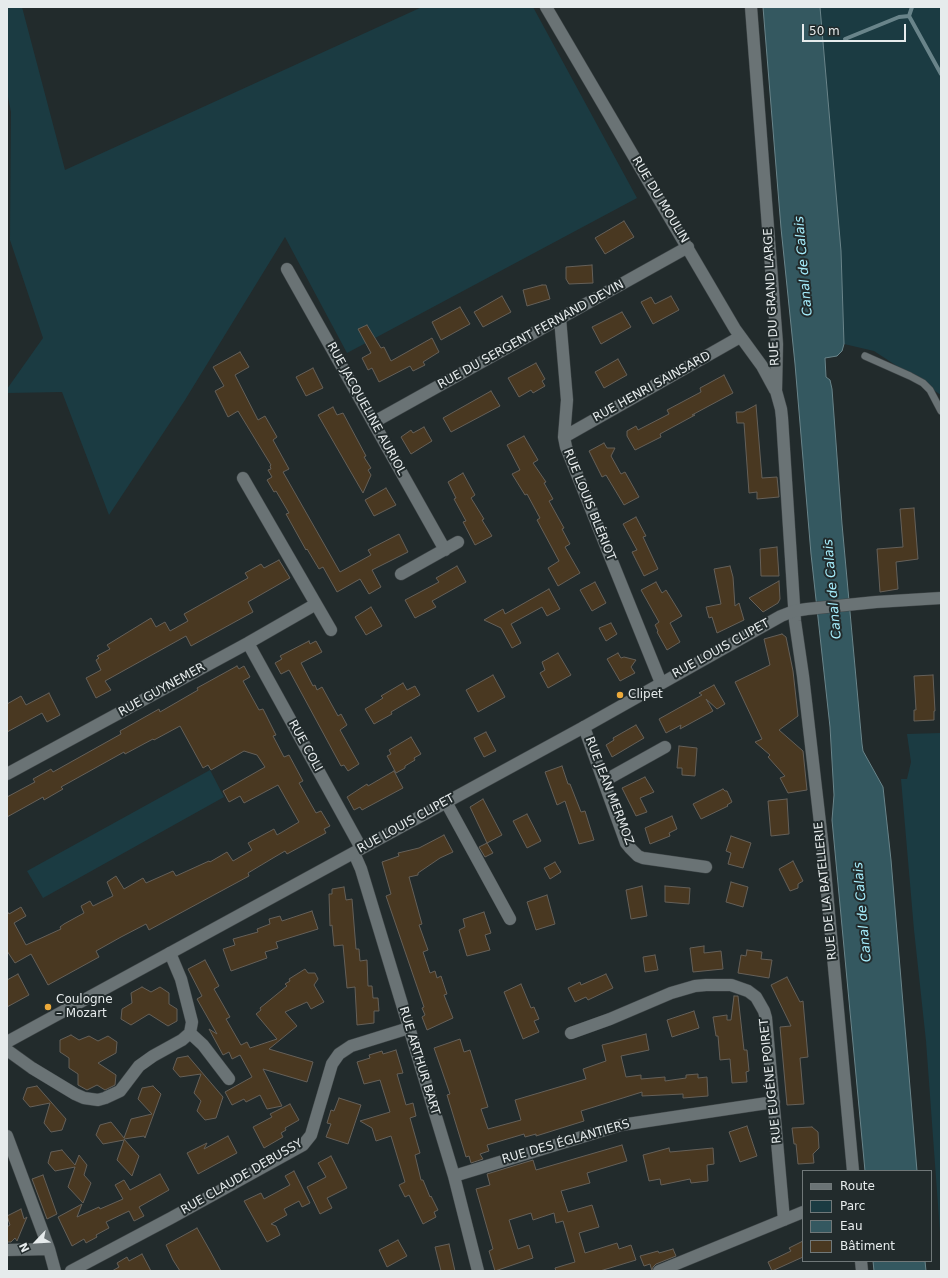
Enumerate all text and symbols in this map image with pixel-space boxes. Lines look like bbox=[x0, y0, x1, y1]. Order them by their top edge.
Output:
scale bar bbox=[804, 16, 908, 42]
text: 50 m bbox=[809, 24, 840, 38]
street label: RUE DU MOULIN bbox=[629, 154, 691, 246]
water label: Canal de Calais bbox=[792, 215, 816, 317]
street label: RUE DU GRAND LARGE bbox=[761, 228, 783, 366]
street label: RUE DU SERGENT FERNAND DEVIN bbox=[435, 278, 627, 392]
street label: RUE JACQUELINE AURIOL bbox=[323, 340, 409, 478]
street label: RUE HENRI SAINSARD bbox=[591, 349, 713, 425]
street label: RUE LOUIS BLÉRIOT bbox=[560, 447, 618, 563]
water label: Canal de Calais bbox=[821, 538, 845, 640]
street label: RUE LOUIS CLIPET bbox=[670, 616, 772, 682]
street label: RUE GUYNEMER bbox=[116, 660, 208, 720]
place label: Clipet bbox=[628, 688, 663, 702]
marker: Clipet bbox=[615, 690, 625, 700]
street label: RUE COLI bbox=[285, 718, 325, 774]
street label: RUE JEAN MERMOZ bbox=[582, 735, 636, 847]
street label: RUE LOUIS CLIPET bbox=[355, 791, 457, 857]
street label: RUE DE LA BATELLERIE bbox=[812, 821, 840, 961]
water label: Canal de Calais bbox=[851, 861, 875, 963]
place label: Coulogne – Mozart bbox=[56, 993, 113, 1021]
marker: Coulogne – Mozart bbox=[43, 1002, 53, 1012]
street label: RUE ARTHUR BART bbox=[396, 1005, 442, 1117]
street label: RUE EUGÉNE POIRET bbox=[757, 1018, 785, 1144]
street label: RUE DES ÉGLANTIERS bbox=[500, 1117, 632, 1167]
street label: RUE CLAUDE DEBUSSY bbox=[179, 1136, 305, 1218]
legend bbox=[802, 1170, 932, 1262]
text: Route bbox=[840, 1179, 875, 1193]
text: Parc bbox=[840, 1199, 865, 1213]
text: Eau bbox=[840, 1219, 863, 1233]
north arrow bbox=[16, 1222, 56, 1262]
text: Bâtiment bbox=[840, 1239, 895, 1253]
text: N bbox=[17, 1240, 33, 1254]

